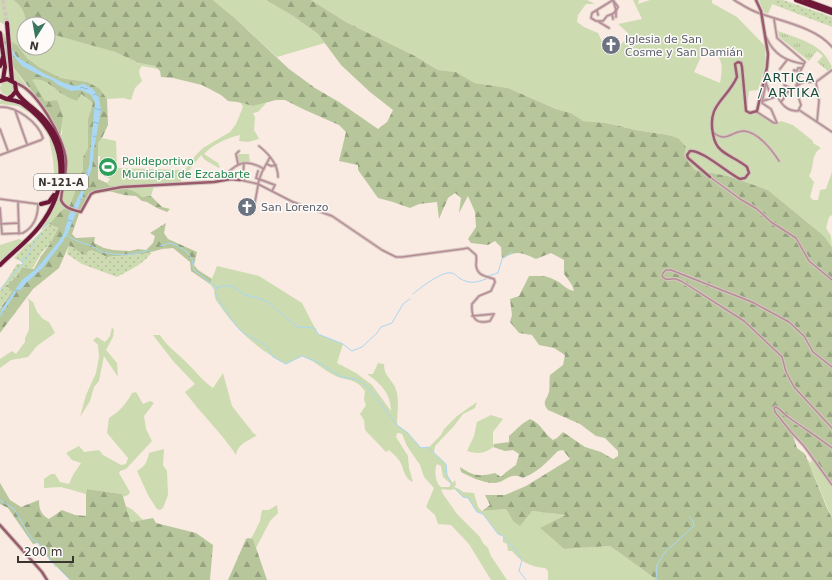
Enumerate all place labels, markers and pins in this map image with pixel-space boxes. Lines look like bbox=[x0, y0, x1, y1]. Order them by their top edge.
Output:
place label: Iglesia de San Cosme y San Damián bbox=[625, 33, 743, 59]
church icon: Iglesia de San Cosme y San Damián bbox=[600, 34, 622, 56]
place label: Polideportivo Municipal de Ezcabarte bbox=[122, 155, 250, 181]
sports icon: Polideportivo Municipal de Ezcabarte bbox=[97, 156, 119, 178]
church icon: San Lorenzo bbox=[236, 196, 258, 218]
place label: San Lorenzo bbox=[261, 201, 329, 214]

